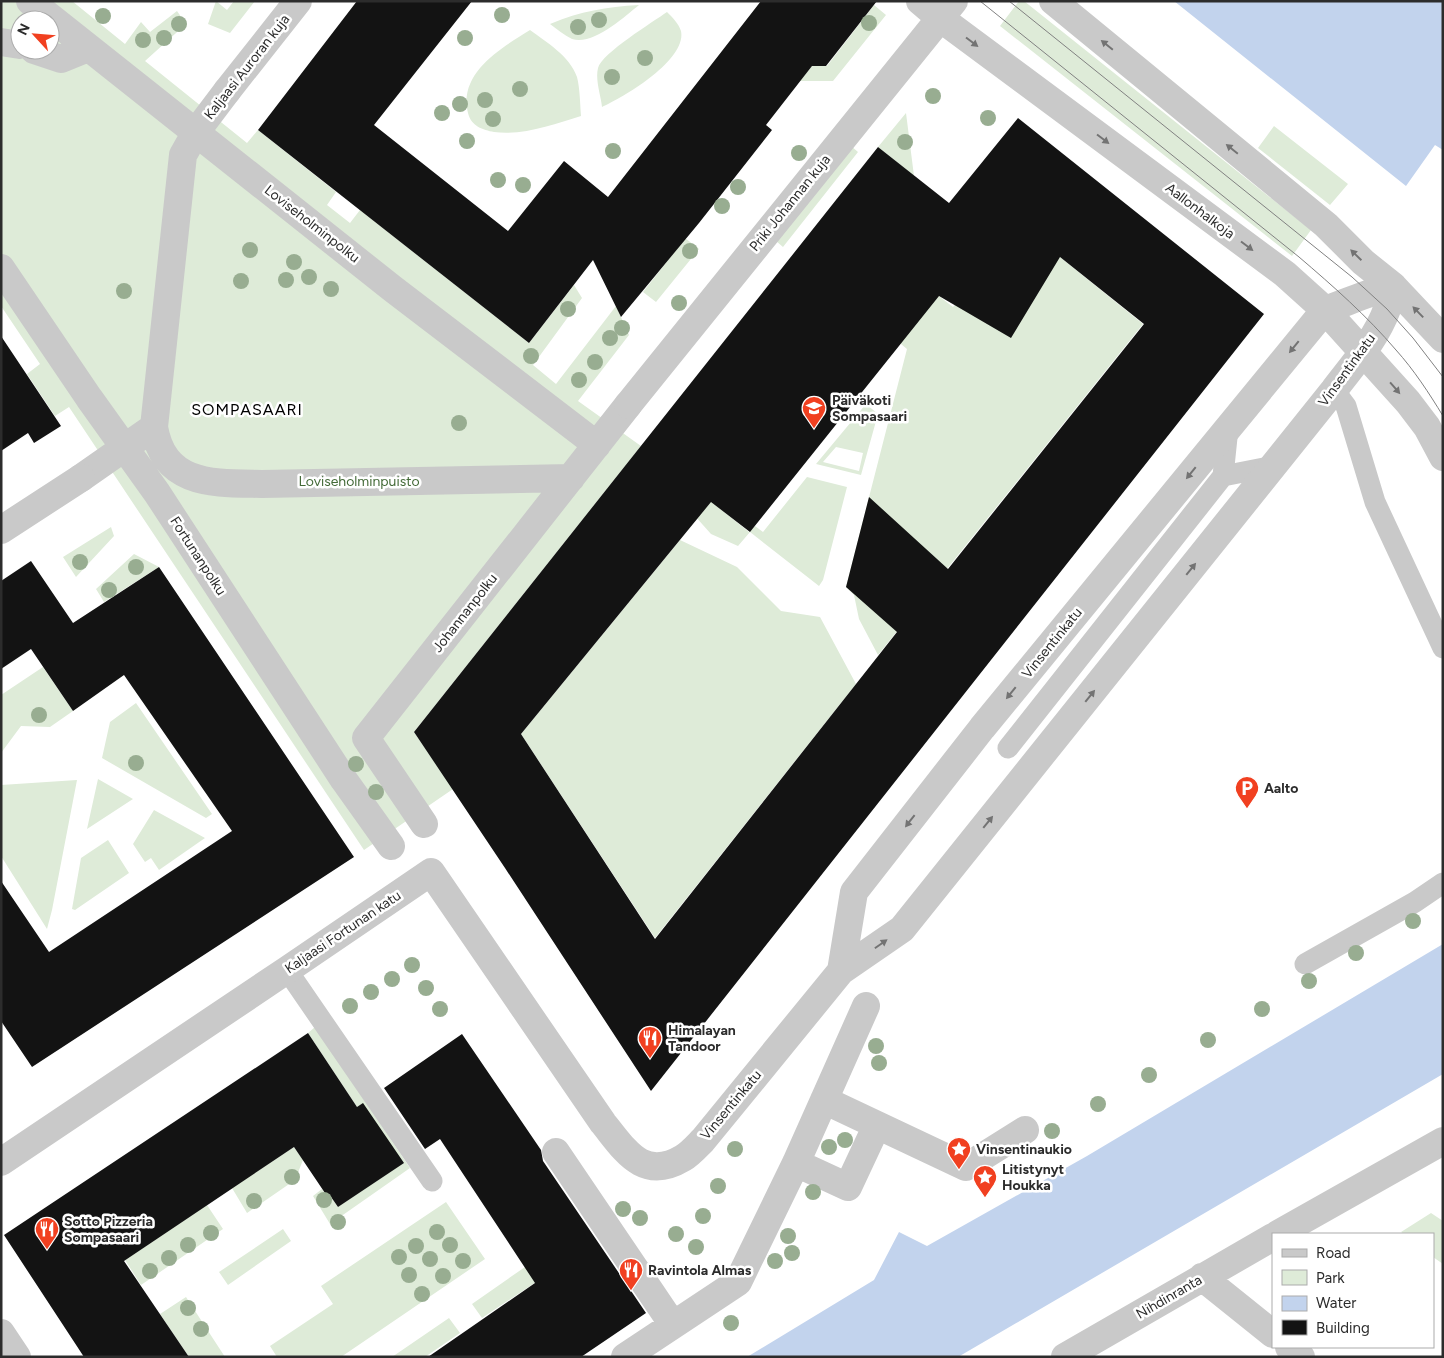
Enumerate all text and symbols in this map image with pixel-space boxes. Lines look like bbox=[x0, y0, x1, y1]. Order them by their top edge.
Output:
north arrow bbox=[10, 10, 60, 60]
street label: Kaljaasi Auroran kuja bbox=[201, 11, 293, 123]
text: N bbox=[14, 21, 34, 38]
one-way arrow bbox=[965, 37, 979, 47]
one-way arrow bbox=[1101, 40, 1114, 51]
one-way arrow bbox=[1096, 134, 1110, 144]
one-way arrow bbox=[1226, 143, 1239, 154]
street label: Priki Johannan kuja bbox=[746, 151, 834, 255]
street label: Aallonhalkoja bbox=[1162, 179, 1238, 243]
street label: Loviseholminpolku bbox=[261, 182, 363, 266]
one-way arrow bbox=[1240, 241, 1254, 251]
one-way arrow bbox=[1350, 249, 1362, 261]
one-way arrow bbox=[1413, 306, 1425, 318]
street label: Vinsentinkatu bbox=[1315, 330, 1379, 410]
one-way arrow bbox=[1289, 341, 1300, 354]
one-way arrow bbox=[1390, 381, 1401, 394]
place label: Päiväkoti Sompasaari bbox=[832, 392, 907, 425]
school or university icon: Päiväkoti Sompasaari bbox=[801, 395, 827, 429]
district label: SOMPASAARI bbox=[191, 400, 303, 419]
one-way arrow bbox=[1185, 466, 1197, 478]
park label: Loviseholminpuisto bbox=[298, 473, 420, 490]
street label: Fortunanpolku bbox=[166, 513, 230, 599]
one-way arrow bbox=[1186, 563, 1197, 576]
street label: Johannanpolku bbox=[429, 570, 501, 656]
street label: Vinsentinkatu bbox=[1018, 604, 1086, 682]
one-way arrow bbox=[1005, 687, 1016, 700]
one-way arrow bbox=[1085, 690, 1096, 703]
parking icon: Aalto bbox=[1234, 775, 1260, 809]
place label: Aalto bbox=[1264, 780, 1298, 797]
one-way arrow bbox=[904, 814, 915, 827]
one-way arrow bbox=[983, 816, 994, 829]
street label: Kaljaasi Fortunan katu bbox=[282, 887, 404, 977]
one-way arrow bbox=[874, 939, 888, 949]
place label: Himalayan Tandoor bbox=[668, 1022, 736, 1055]
restaurant icon: Himalayan Tandoor bbox=[637, 1025, 663, 1059]
street label: Vinsentinkatu bbox=[697, 1067, 765, 1143]
place icon: Vinsentinaukio bbox=[946, 1136, 972, 1170]
place label: Vinsentinaukio bbox=[976, 1141, 1072, 1158]
place label: Litistynyt Houkka bbox=[1002, 1161, 1065, 1194]
place icon: Litistynyt Houkka bbox=[972, 1164, 998, 1198]
place label: Sotto Pizzeria Sompasaari bbox=[64, 1213, 153, 1246]
restaurant icon: Sotto Pizzeria Sompasaari bbox=[34, 1216, 60, 1250]
legend bbox=[1272, 1233, 1434, 1348]
text: Road bbox=[1316, 1244, 1351, 1262]
restaurant icon: Ravintola Almas bbox=[618, 1257, 644, 1291]
place label: Ravintola Almas bbox=[648, 1262, 752, 1279]
text: Park bbox=[1316, 1269, 1345, 1287]
street label: Nihdinranta bbox=[1133, 1271, 1205, 1323]
text: Water bbox=[1316, 1294, 1356, 1312]
text: Building bbox=[1316, 1319, 1370, 1337]

